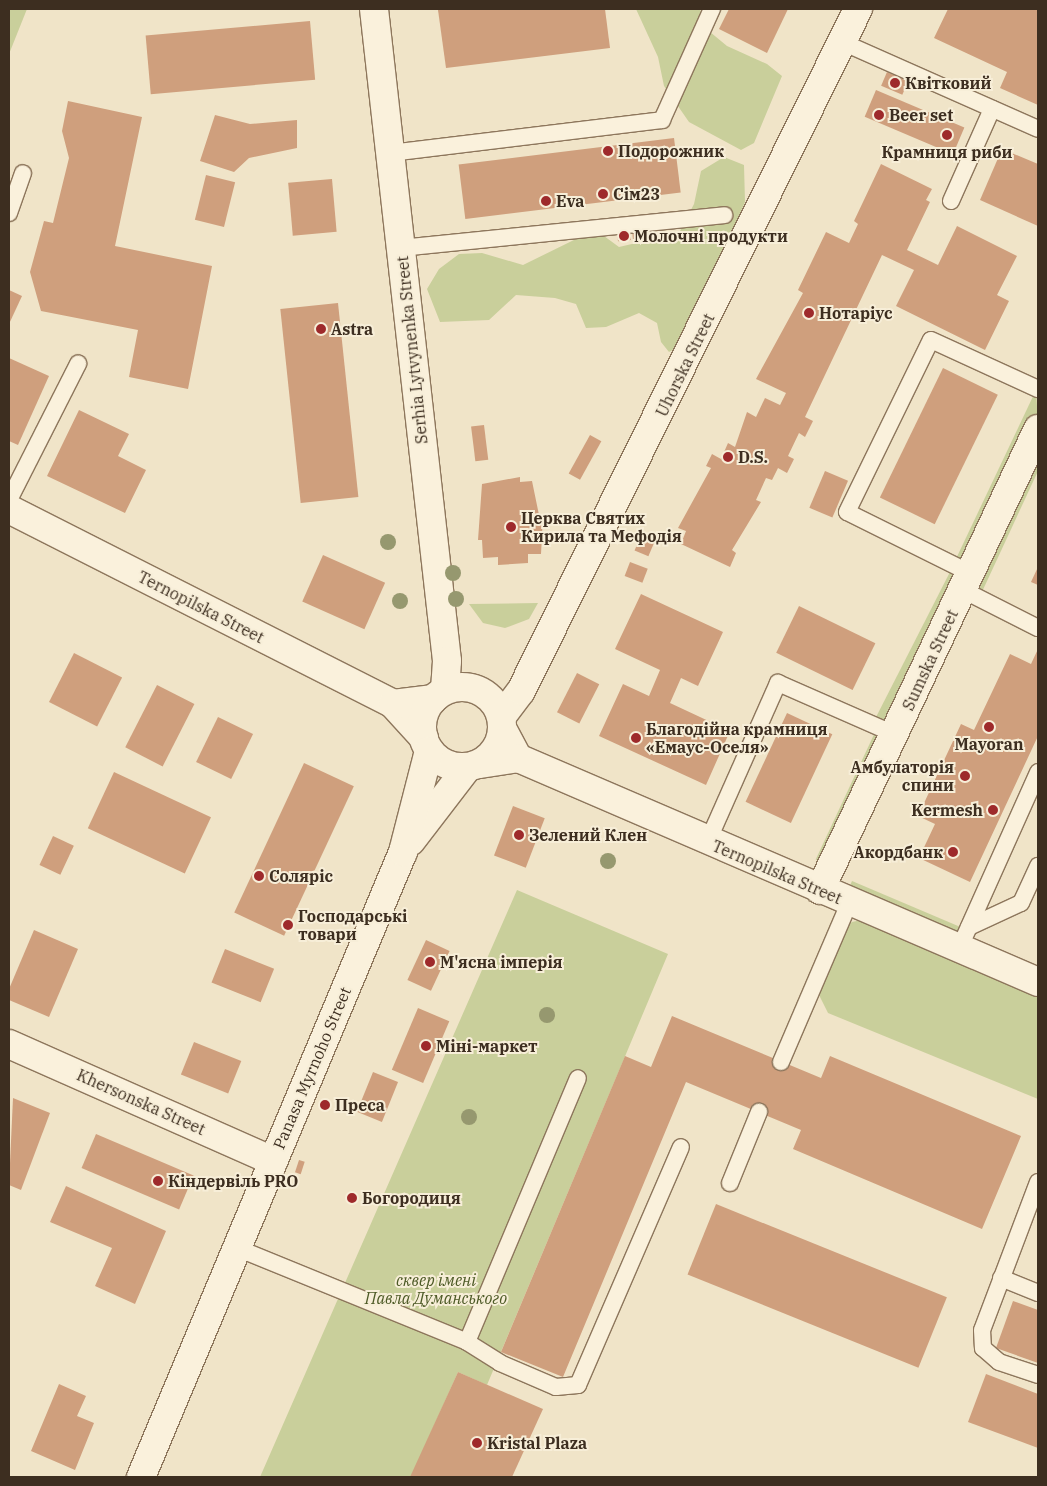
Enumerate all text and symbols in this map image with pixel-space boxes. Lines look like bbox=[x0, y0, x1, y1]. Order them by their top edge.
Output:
place label: Квітковий bbox=[905, 73, 991, 93]
marker: Квітковий bbox=[889, 77, 901, 89]
place label: Beer set bbox=[889, 105, 953, 125]
marker: Beer set bbox=[873, 109, 885, 121]
marker: Крамниця риби bbox=[941, 129, 953, 141]
place label: Подорожник bbox=[618, 141, 724, 161]
place label: Крамниця риби bbox=[882, 142, 1012, 162]
marker: Подорожник bbox=[602, 145, 614, 157]
place label: Сім23 bbox=[613, 184, 660, 204]
marker: Сім23 bbox=[597, 188, 609, 200]
place label: Eva bbox=[556, 191, 584, 211]
marker: Eva bbox=[540, 195, 552, 207]
place label: Молочні продукти bbox=[634, 226, 788, 246]
marker: Молочні продукти bbox=[618, 230, 630, 242]
street label: Serhia Lytvynenka Street bbox=[393, 255, 431, 445]
place label: Нотаріус bbox=[819, 303, 892, 323]
marker: Нотаріус bbox=[803, 307, 815, 319]
street label: Uhorska Street bbox=[652, 310, 718, 420]
place label: Astra bbox=[331, 319, 373, 339]
marker: Astra bbox=[315, 323, 327, 335]
place label: D.S. bbox=[738, 447, 768, 467]
marker: D.S. bbox=[722, 451, 734, 463]
place label: Церква Святих Кирила та Мефодія bbox=[521, 508, 682, 546]
marker: Церква Святих Кирила та Мефодія bbox=[505, 521, 517, 533]
street label: Ternopilska Street bbox=[135, 567, 267, 647]
street label: Sumska Street bbox=[898, 607, 962, 713]
place label: Благодійна крамниця «Емаус-Оселя» bbox=[646, 719, 828, 757]
marker: Mayoran bbox=[983, 721, 995, 733]
marker: Благодійна крамниця «Емаус-Оселя» bbox=[630, 732, 642, 744]
place label: Mayoran bbox=[955, 734, 1023, 754]
place label: Амбулаторія спини bbox=[850, 757, 954, 795]
marker: Амбулаторія спини bbox=[958, 769, 972, 783]
place label: Kermesh bbox=[911, 800, 983, 820]
marker: Kermesh bbox=[987, 804, 999, 816]
place label: Зелений Клен bbox=[529, 825, 647, 845]
marker: Зелений Клен bbox=[513, 829, 525, 841]
street label: Ternopilska Street bbox=[709, 836, 845, 908]
place label: Акордбанк bbox=[854, 842, 943, 862]
marker: Акордбанк bbox=[947, 846, 959, 858]
place label: Соляріс bbox=[269, 866, 333, 886]
marker: Соляріс bbox=[253, 870, 265, 882]
place label: Господарські товари bbox=[298, 906, 407, 944]
marker: Господарські товари bbox=[282, 919, 294, 931]
place label: М'ясна імперія bbox=[440, 952, 563, 972]
marker: М'ясна імперія bbox=[424, 956, 436, 968]
street label: Panasa Myrnoho Street bbox=[269, 984, 355, 1152]
place label: Міні-маркет bbox=[436, 1036, 538, 1056]
marker: Міні-маркет bbox=[420, 1040, 432, 1052]
street label: Khersonska Street bbox=[74, 1065, 208, 1139]
place label: Преса bbox=[335, 1095, 385, 1115]
marker: Преса bbox=[319, 1099, 331, 1111]
place label: Кіндервіль PRO bbox=[168, 1171, 298, 1191]
marker: Кіндервіль PRO bbox=[152, 1175, 164, 1187]
place label: Богородиця bbox=[362, 1188, 461, 1208]
marker: Богородиця bbox=[346, 1192, 358, 1204]
park label: сквер імені Павла Думанського bbox=[365, 1270, 507, 1308]
place label: Kristal Plaza bbox=[487, 1433, 587, 1453]
marker: Kristal Plaza bbox=[471, 1437, 483, 1449]

